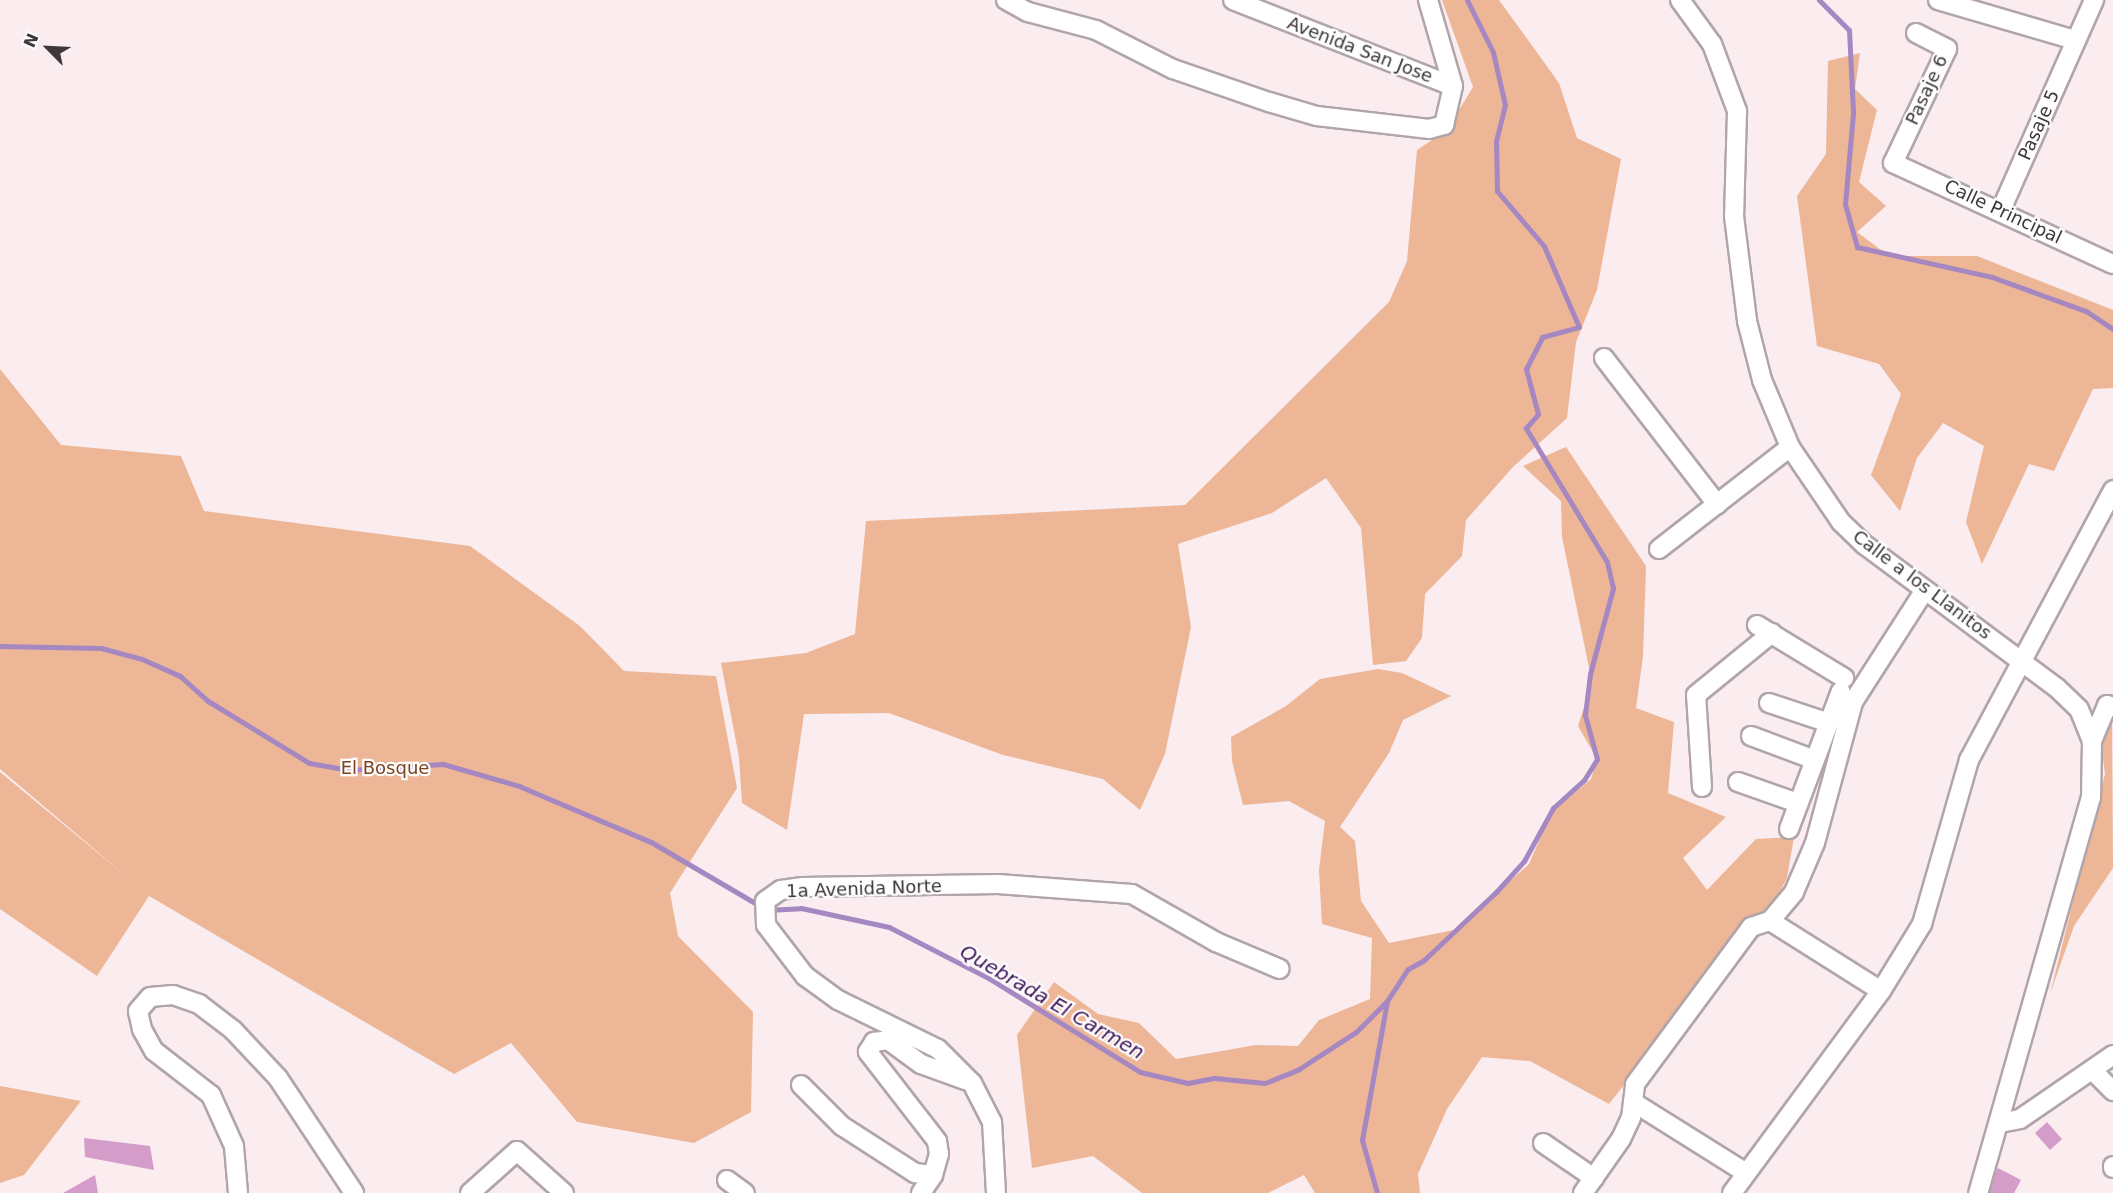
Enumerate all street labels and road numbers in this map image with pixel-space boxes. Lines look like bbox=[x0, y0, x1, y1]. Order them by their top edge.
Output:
street label: Avenida San Jose bbox=[1284, 12, 1436, 88]
street label: Pasaje 6 bbox=[1901, 52, 1953, 128]
street label: Pasaje 5 bbox=[2014, 86, 2064, 164]
street label: Calle Principal bbox=[1941, 175, 2065, 249]
street label: Calle a los Llanitos bbox=[1848, 526, 1996, 644]
street label: 1a Avenida Norte bbox=[786, 875, 942, 903]

